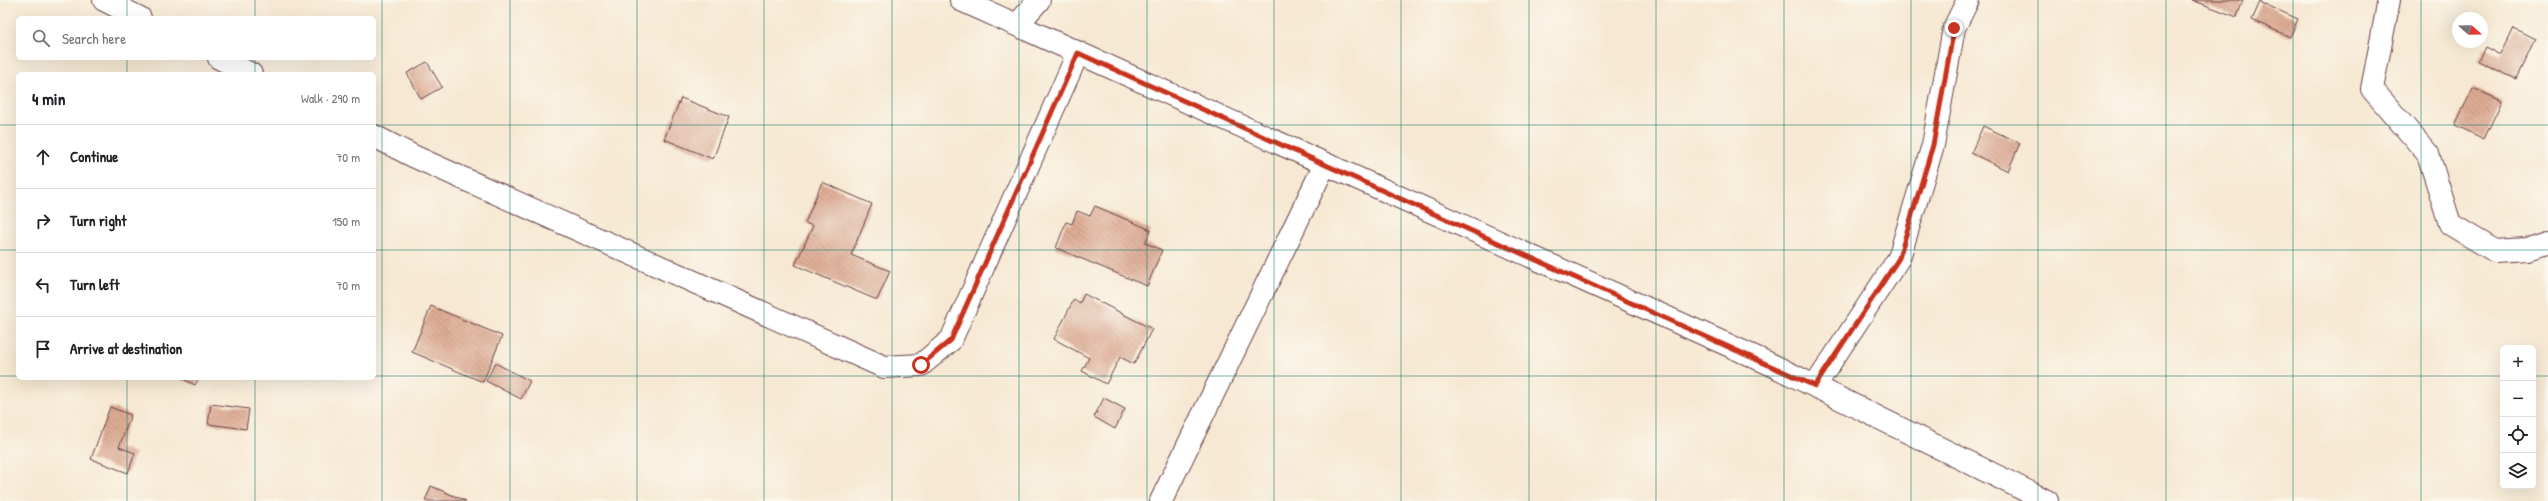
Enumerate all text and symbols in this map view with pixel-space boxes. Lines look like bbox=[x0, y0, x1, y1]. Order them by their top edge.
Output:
north arrow bbox=[2452, 12, 2488, 48]
search box bbox=[16, 16, 376, 60]
route end bbox=[1945, 19, 1963, 37]
icon: search bbox=[30, 27, 52, 49]
text: Search here bbox=[62, 28, 126, 49]
text: 4 min bbox=[32, 87, 65, 110]
text: Walk · 290 m bbox=[301, 89, 360, 107]
icon: ahead bbox=[32, 146, 54, 168]
text: Continue bbox=[70, 146, 118, 167]
text: 70 m bbox=[336, 148, 360, 166]
icon: right bbox=[32, 210, 54, 232]
text: Turn right bbox=[70, 210, 126, 231]
text: 150 m bbox=[332, 212, 360, 230]
icon: left bbox=[32, 274, 54, 296]
text: Turn left bbox=[70, 274, 120, 295]
text: 70 m bbox=[336, 276, 360, 294]
icon: arrive bbox=[32, 338, 54, 360]
text: Arrive at destination bbox=[70, 338, 182, 359]
map controls bbox=[2500, 345, 2536, 489]
button: + bbox=[2500, 345, 2536, 381]
route start bbox=[912, 356, 930, 374]
button: − bbox=[2500, 381, 2536, 417]
button: locate bbox=[2500, 417, 2536, 453]
button: layers bbox=[2500, 453, 2536, 489]

